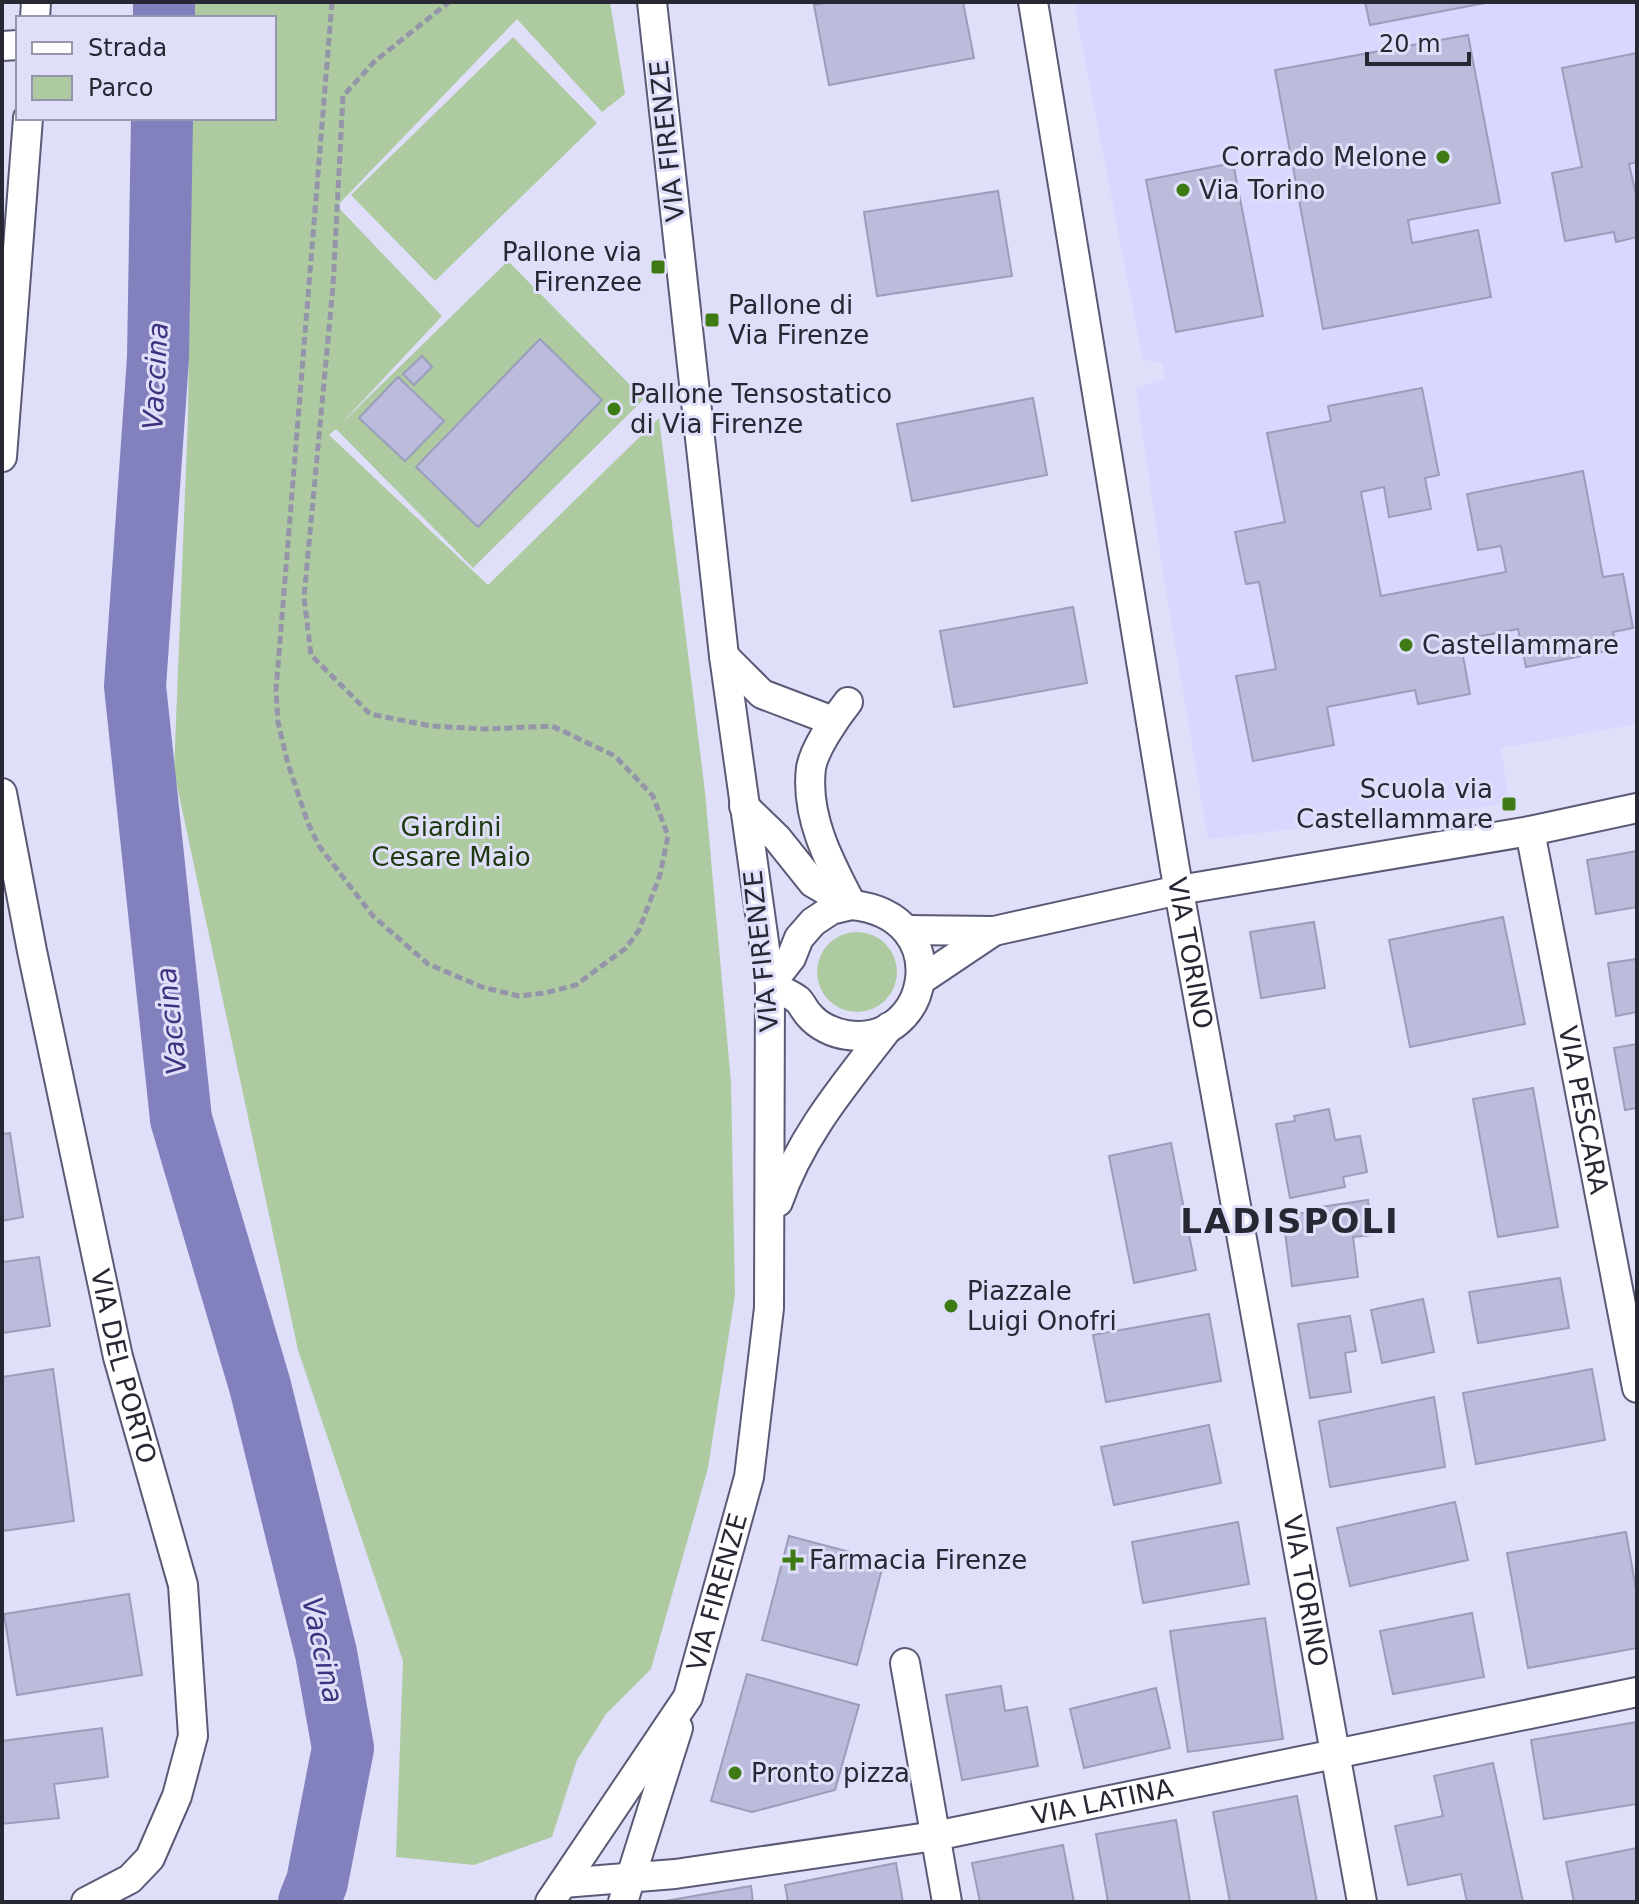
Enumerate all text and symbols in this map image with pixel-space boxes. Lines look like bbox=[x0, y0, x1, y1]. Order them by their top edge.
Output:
legend bbox=[16, 16, 276, 120]
scale bar bbox=[1367, 16, 1469, 66]
text: 20 m bbox=[1379, 30, 1441, 58]
text: Strada bbox=[88, 34, 167, 62]
street label: VIA FIRENZE bbox=[644, 59, 690, 223]
text: Parco bbox=[88, 74, 153, 102]
place label: Corrado Melone bbox=[1221, 142, 1427, 172]
marker: Corrado Melone bbox=[1434, 148, 1452, 166]
place label: Via Torino bbox=[1199, 175, 1325, 205]
marker: Via Torino bbox=[1174, 181, 1192, 199]
place label: Pallone via Firenzee bbox=[502, 237, 642, 297]
marker: Pallone via Firenzee bbox=[649, 258, 667, 276]
place label: Pallone di Via Firenze bbox=[728, 290, 869, 350]
marker: Pallone di Via Firenze bbox=[703, 311, 721, 329]
water label: Vaccina bbox=[136, 321, 175, 431]
place label: Pallone Tensostatico di Via Firenze bbox=[630, 379, 892, 439]
marker: Pallone Tensostatico di Via Firenze bbox=[605, 400, 623, 418]
place label: Castellammare bbox=[1422, 630, 1619, 660]
marker: Castellammare bbox=[1397, 636, 1415, 654]
place label: Scuola via Castellammare bbox=[1296, 774, 1493, 834]
marker: Scuola via Castellammare bbox=[1500, 795, 1518, 813]
park label: Giardini Cesare Maio bbox=[371, 812, 531, 872]
street label: VIA FIRENZE bbox=[738, 869, 784, 1033]
street label: VIA TORINO bbox=[1162, 875, 1219, 1031]
water label: Vaccina bbox=[149, 966, 194, 1076]
street label: VIA PESCARA bbox=[1553, 1023, 1614, 1197]
district label: LADISPOLI bbox=[1180, 1201, 1400, 1241]
street label: VIA DEL PORTO bbox=[85, 1266, 163, 1467]
place label: Piazzale Luigi Onofri bbox=[967, 1276, 1117, 1336]
marker: Piazzale Luigi Onofri bbox=[942, 1297, 960, 1315]
street label: VIA FIRENZE bbox=[681, 1510, 753, 1674]
street label: VIA TORINO bbox=[1277, 1512, 1334, 1669]
place label: Farmacia Firenze bbox=[809, 1545, 1027, 1575]
marker: Farmacia Firenze bbox=[784, 1551, 802, 1569]
water label: Vaccina bbox=[295, 1594, 350, 1706]
place label: Pronto pizza bbox=[751, 1758, 910, 1788]
marker: Pronto pizza bbox=[726, 1764, 744, 1782]
street label: VIA LATINA bbox=[1029, 1773, 1176, 1831]

